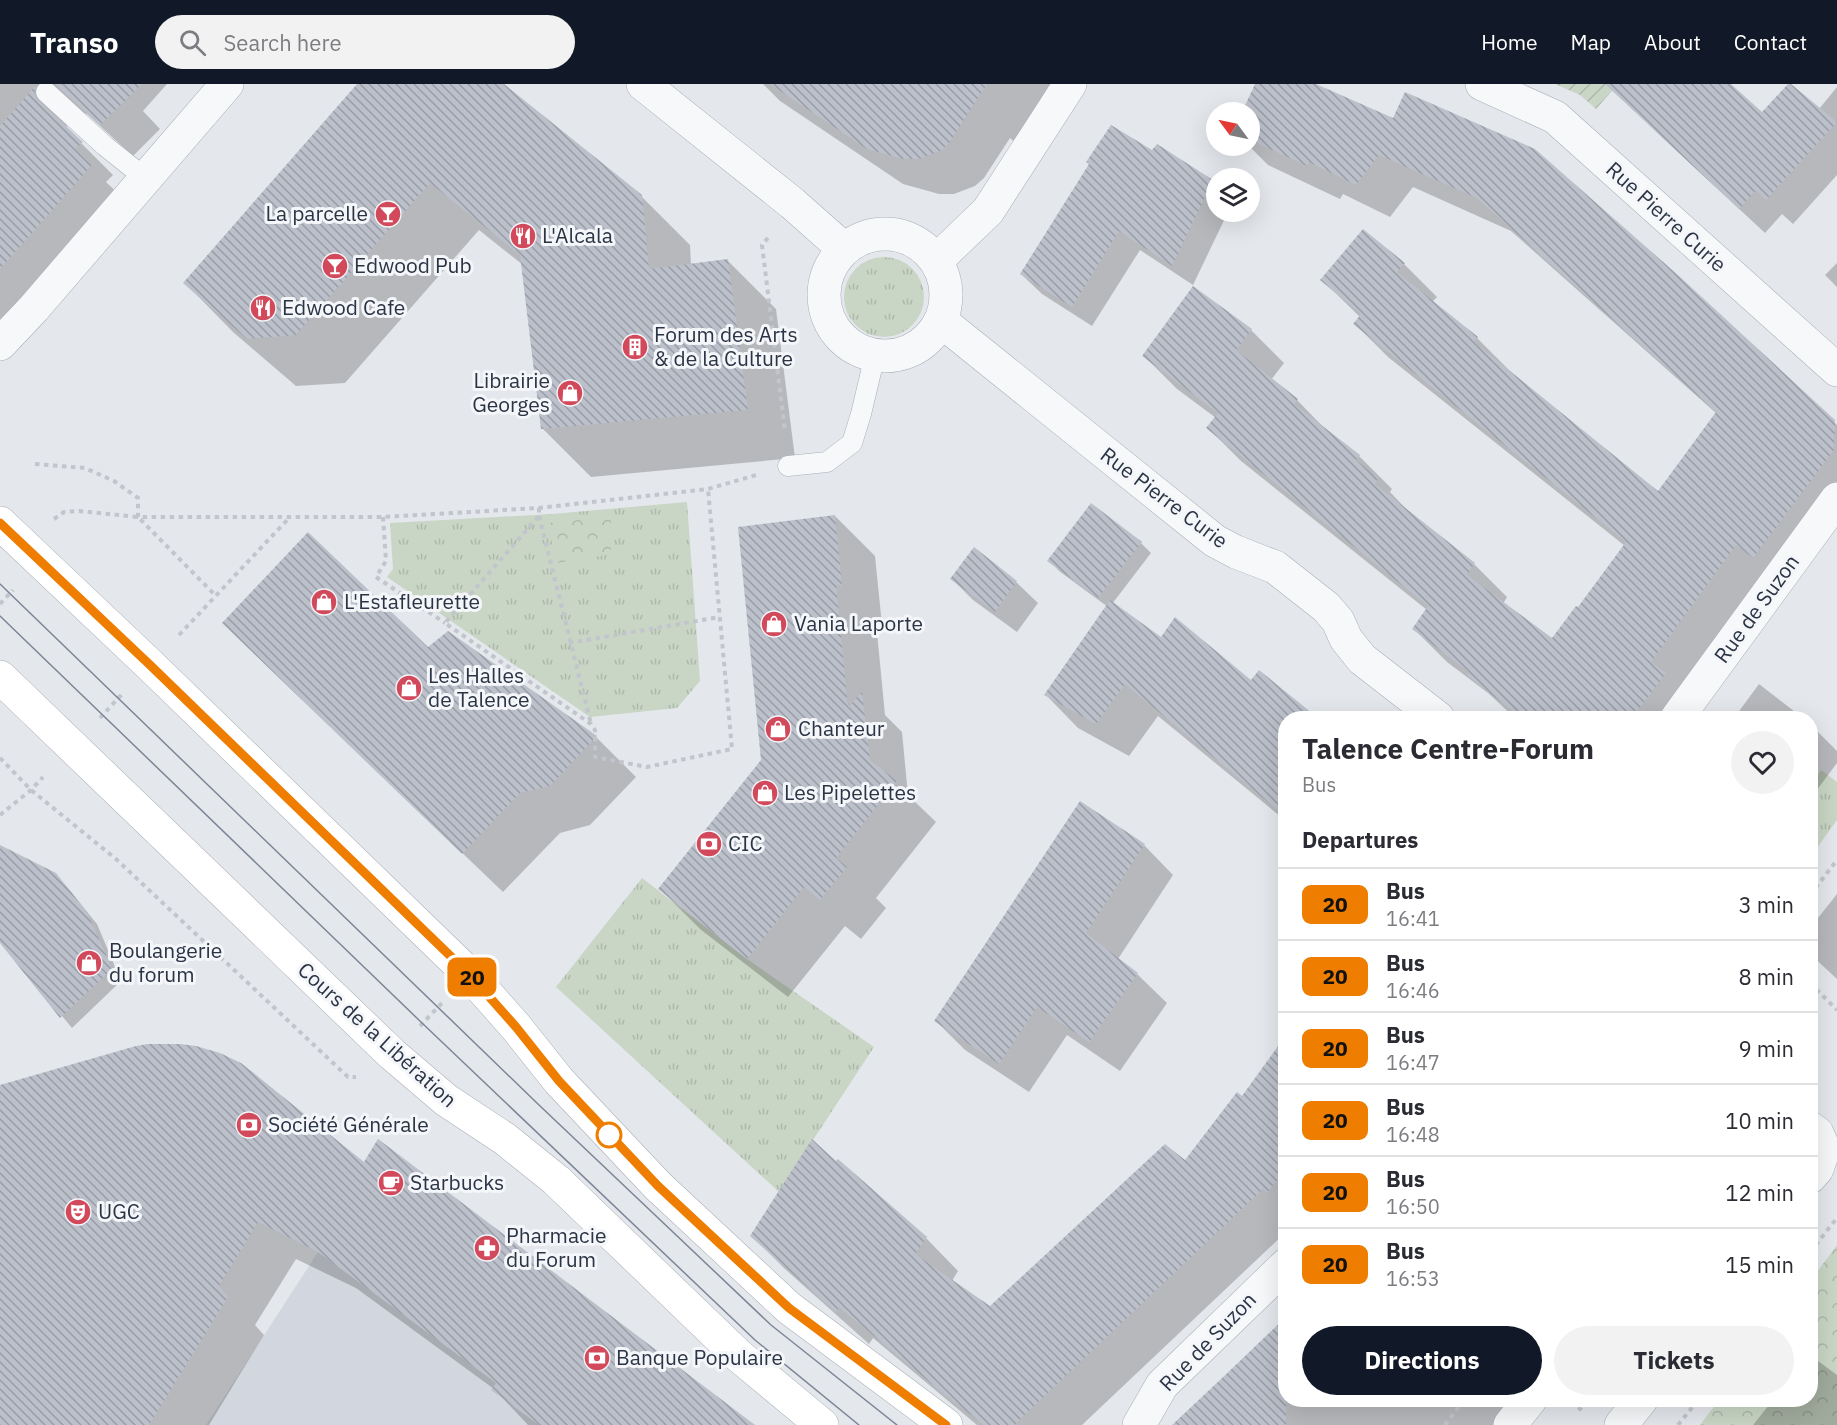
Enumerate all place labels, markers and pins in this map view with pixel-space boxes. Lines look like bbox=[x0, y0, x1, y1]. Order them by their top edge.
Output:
place label: La parcelle bbox=[266, 199, 368, 227]
bar icon: La parcelle bbox=[373, 199, 403, 229]
restaurant icon: L'Alcala bbox=[508, 221, 538, 251]
place label: L'Alcala bbox=[542, 221, 613, 249]
bar icon: Edwood Pub bbox=[320, 251, 350, 281]
place label: Edwood Pub bbox=[354, 251, 472, 279]
restaurant icon: Edwood Cafe bbox=[248, 293, 278, 323]
place label: Edwood Cafe bbox=[282, 293, 405, 321]
place label: Forum des Arts & de la Culture bbox=[654, 320, 798, 372]
building icon: Forum des Arts & de la Culture bbox=[620, 332, 650, 362]
place label: Librairie Georges bbox=[472, 366, 550, 418]
shop icon: Librairie Georges bbox=[555, 378, 585, 408]
shop icon: L'Estafleurette bbox=[309, 587, 339, 617]
place label: L'Estafleurette bbox=[344, 587, 480, 615]
shop icon: Vania Laporte bbox=[759, 609, 789, 639]
place label: Vania Laporte bbox=[794, 609, 923, 637]
place label: Les Halles de Talence bbox=[428, 661, 530, 713]
shop icon: Les Halles de Talence bbox=[394, 673, 424, 703]
shop icon: Chanteur bbox=[763, 714, 793, 744]
place label: Chanteur bbox=[798, 714, 885, 742]
shop icon: Les Pipelettes bbox=[750, 778, 780, 808]
place label: Les Pipelettes bbox=[784, 778, 916, 806]
bank icon: CIC bbox=[694, 829, 724, 859]
place label: CIC bbox=[728, 829, 762, 857]
place label: Boulangerie du forum bbox=[109, 936, 222, 988]
shop icon: Boulangerie du forum bbox=[74, 948, 104, 978]
bank icon: Société Générale bbox=[234, 1110, 264, 1140]
place label: Société Générale bbox=[268, 1110, 429, 1138]
unlabelled marker bbox=[596, 1122, 622, 1148]
cafe icon: Starbucks bbox=[376, 1168, 406, 1198]
place label: Starbucks bbox=[410, 1168, 504, 1196]
theatre icon: UGC bbox=[63, 1197, 93, 1227]
place label: UGC bbox=[98, 1197, 140, 1225]
place label: Pharmacie du Forum bbox=[506, 1221, 606, 1273]
pharmacy icon: Pharmacie du Forum bbox=[472, 1233, 502, 1263]
bank icon: Banque Populaire bbox=[582, 1343, 612, 1373]
place label: Banque Populaire bbox=[616, 1343, 783, 1371]

